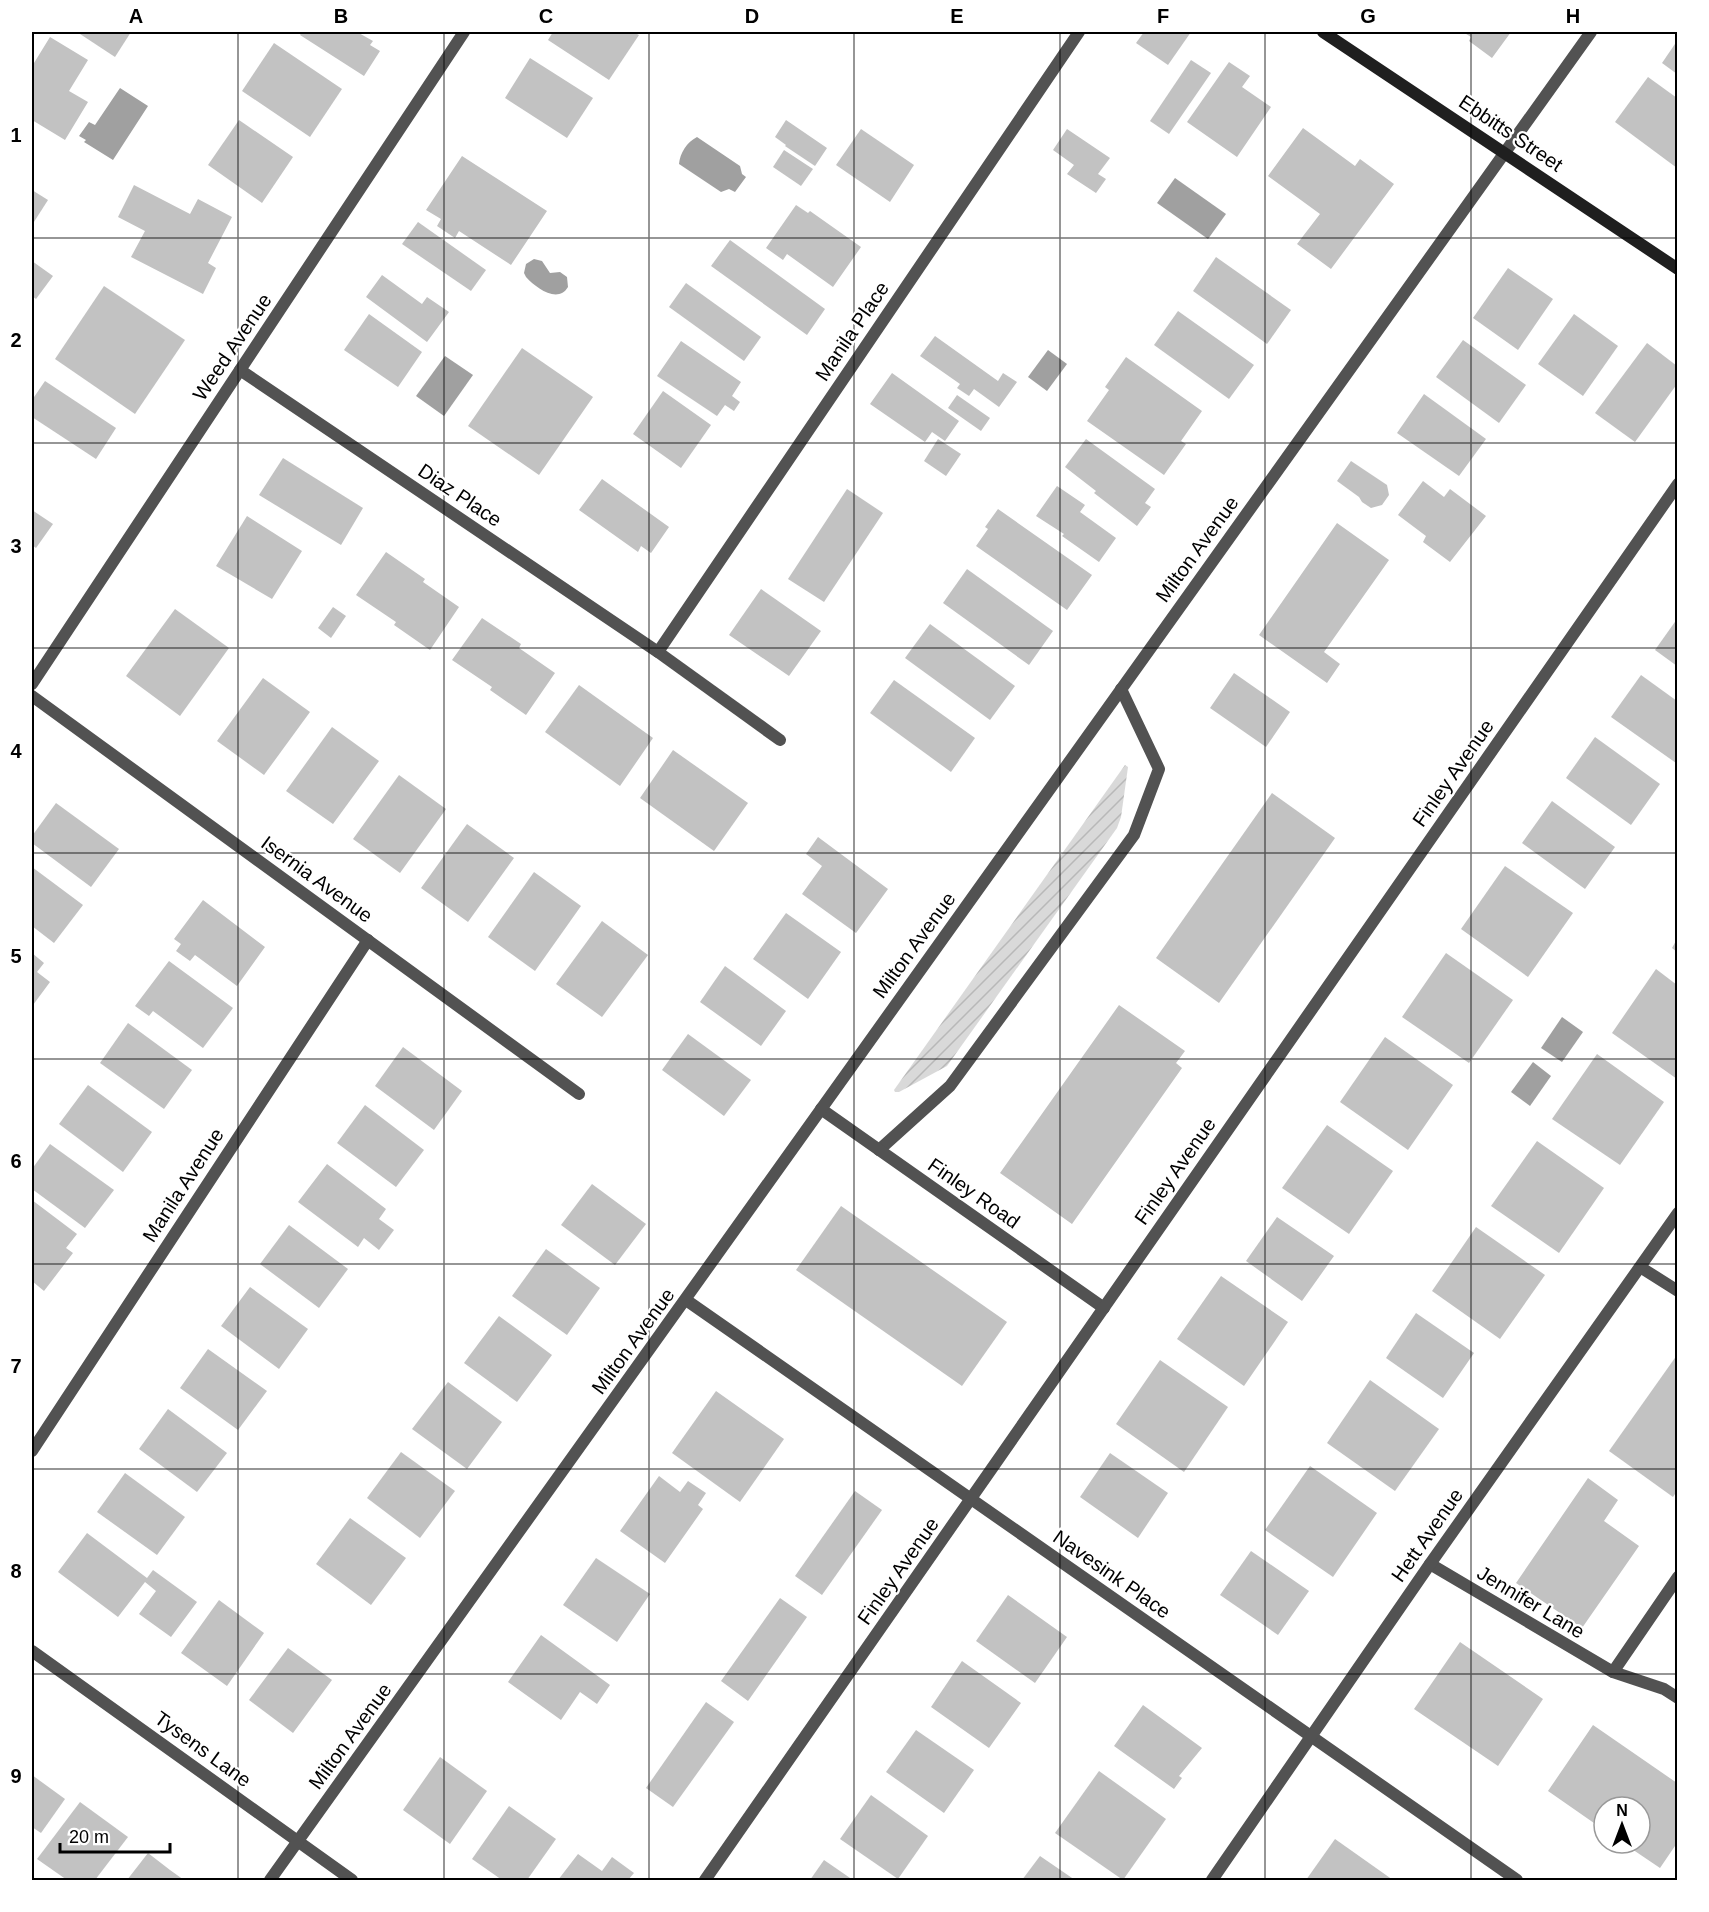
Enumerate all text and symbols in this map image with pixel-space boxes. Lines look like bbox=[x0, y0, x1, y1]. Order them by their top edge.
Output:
text: A bbox=[129, 5, 143, 27]
text: B bbox=[334, 5, 348, 27]
text: C bbox=[539, 5, 553, 27]
text: D bbox=[745, 5, 759, 27]
text: E bbox=[950, 5, 964, 27]
text: F bbox=[1157, 5, 1169, 27]
text: G bbox=[1360, 5, 1376, 27]
text: H bbox=[1566, 5, 1580, 27]
street label: Ebbitts Street bbox=[1455, 90, 1567, 176]
text: 1 bbox=[10, 124, 22, 146]
street label: Manila Place bbox=[811, 277, 893, 385]
street label: Weed Avenue bbox=[188, 290, 276, 404]
text: 2 bbox=[10, 329, 22, 351]
street label: Diaz Place bbox=[414, 459, 506, 531]
street label: Milton Avenue bbox=[1151, 492, 1243, 606]
text: 3 bbox=[10, 535, 22, 557]
street label: Finley Avenue bbox=[1408, 715, 1498, 831]
text: 4 bbox=[10, 740, 22, 762]
street label: Isernia Avenue bbox=[257, 831, 377, 927]
street label: Milton Avenue bbox=[868, 888, 960, 1002]
text: 5 bbox=[10, 945, 22, 967]
street label: Finley Avenue bbox=[1130, 1113, 1220, 1229]
street label: Manila Avenue bbox=[138, 1124, 228, 1246]
text: 6 bbox=[10, 1150, 22, 1172]
street label: Finley Road bbox=[924, 1153, 1024, 1233]
street label: Milton Avenue bbox=[587, 1284, 679, 1398]
text: 7 bbox=[10, 1355, 22, 1377]
street label: Hett Avenue bbox=[1387, 1484, 1467, 1586]
street label: Finley Avenue bbox=[853, 1513, 943, 1629]
street label: Navesink Place bbox=[1049, 1525, 1175, 1623]
text: 8 bbox=[10, 1560, 22, 1582]
street label: Jennifer Lane bbox=[1473, 1561, 1589, 1643]
street label: Milton Avenue bbox=[304, 1679, 396, 1793]
street label: Tysens Lane bbox=[151, 1707, 255, 1791]
text: 9 bbox=[10, 1765, 22, 1787]
north arrow bbox=[1592, 1795, 1652, 1855]
text: N bbox=[1616, 1802, 1628, 1819]
scale bar bbox=[60, 1816, 170, 1854]
text: 20 m bbox=[69, 1827, 109, 1847]

